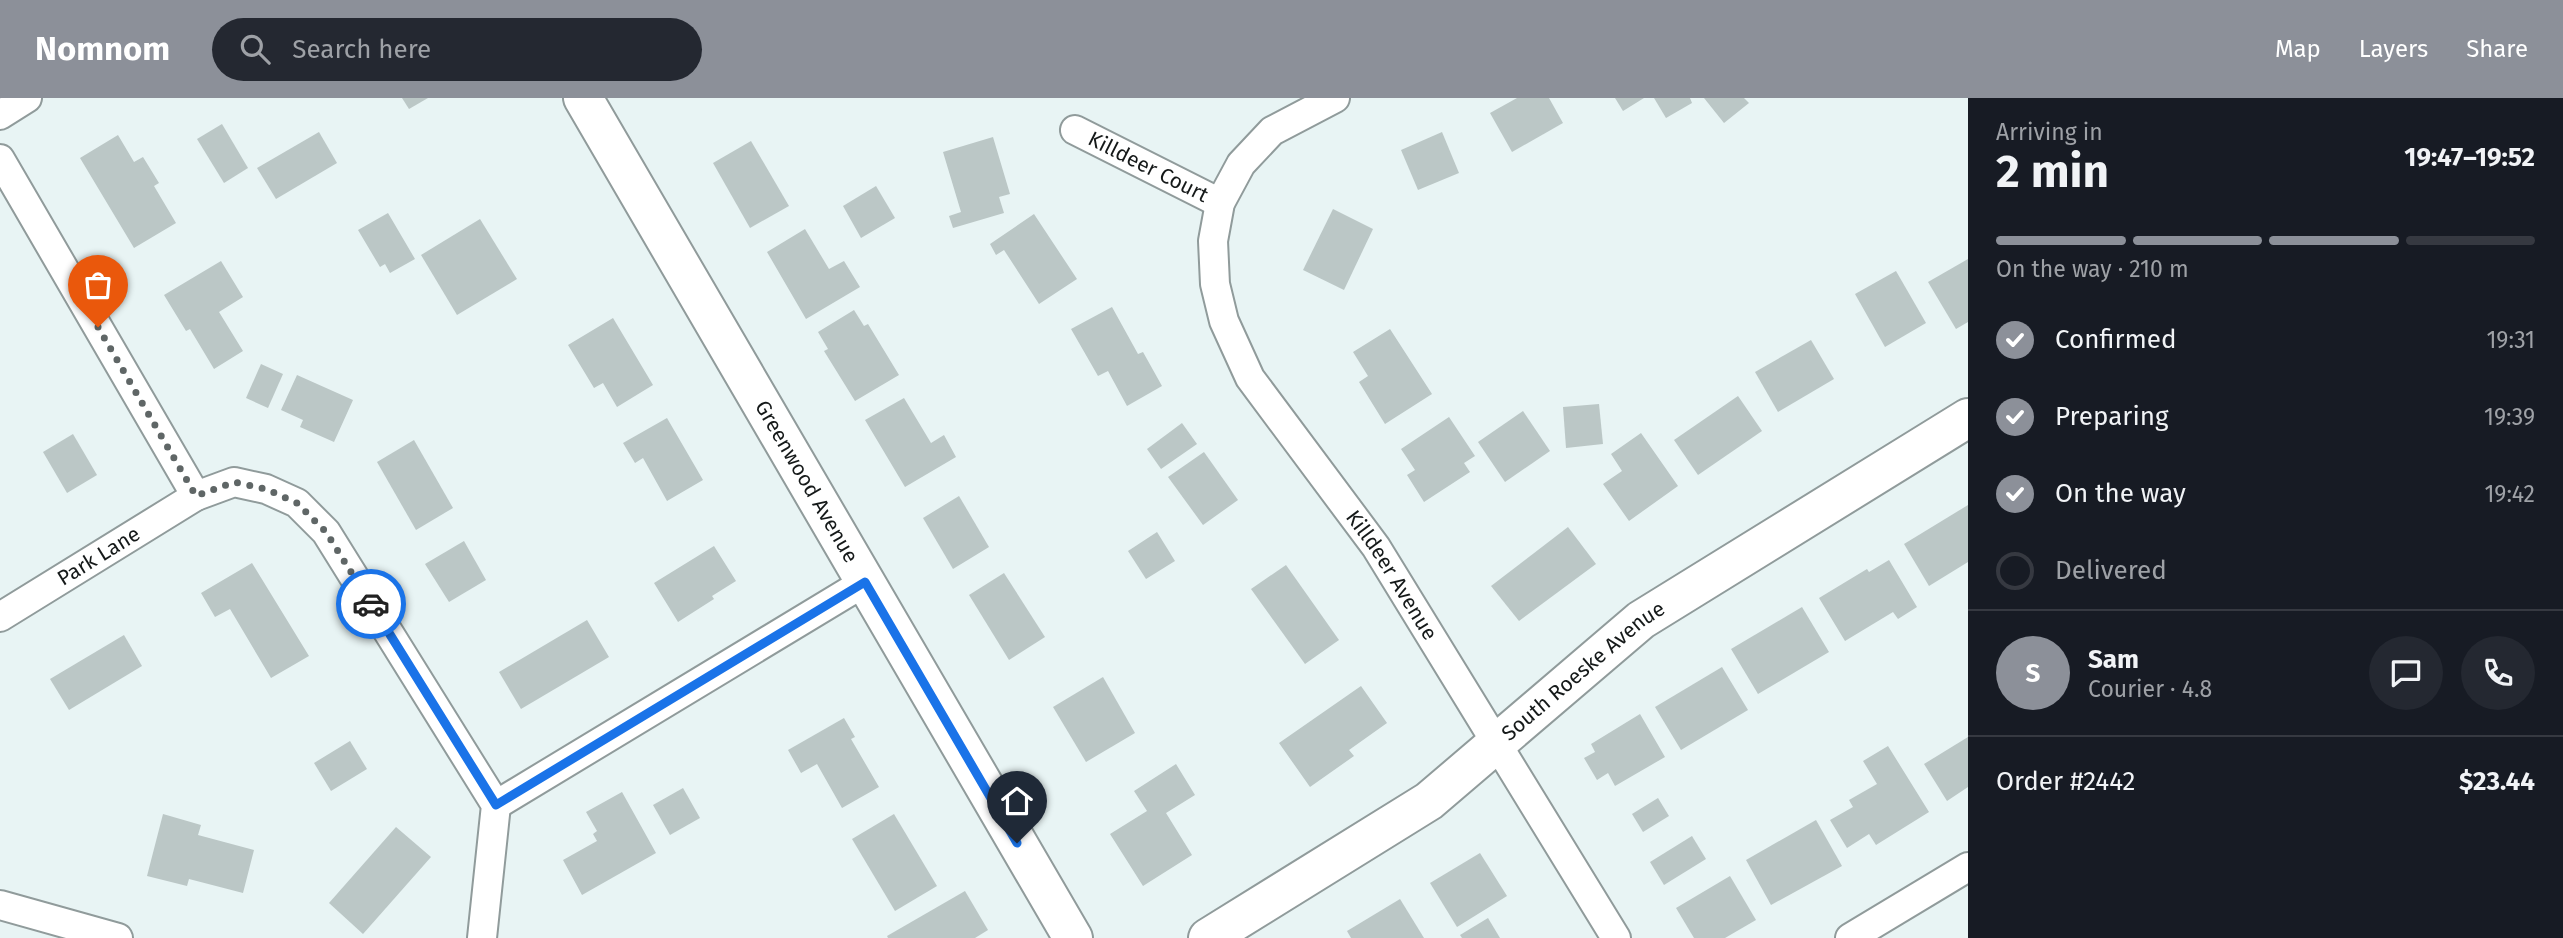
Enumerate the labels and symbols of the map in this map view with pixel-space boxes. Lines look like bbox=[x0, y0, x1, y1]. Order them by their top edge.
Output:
street label: Killdeer Court bbox=[1084, 126, 1213, 208]
pin bbox=[68, 255, 128, 327]
street label: Greenwood Avenue bbox=[749, 396, 864, 567]
street label: Killdeer Avenue bbox=[1340, 505, 1443, 645]
street label: Park Lane bbox=[53, 521, 145, 591]
courier bbox=[336, 569, 406, 639]
street label: South Roeske Avenue bbox=[1496, 595, 1670, 746]
pin bbox=[987, 771, 1047, 843]

